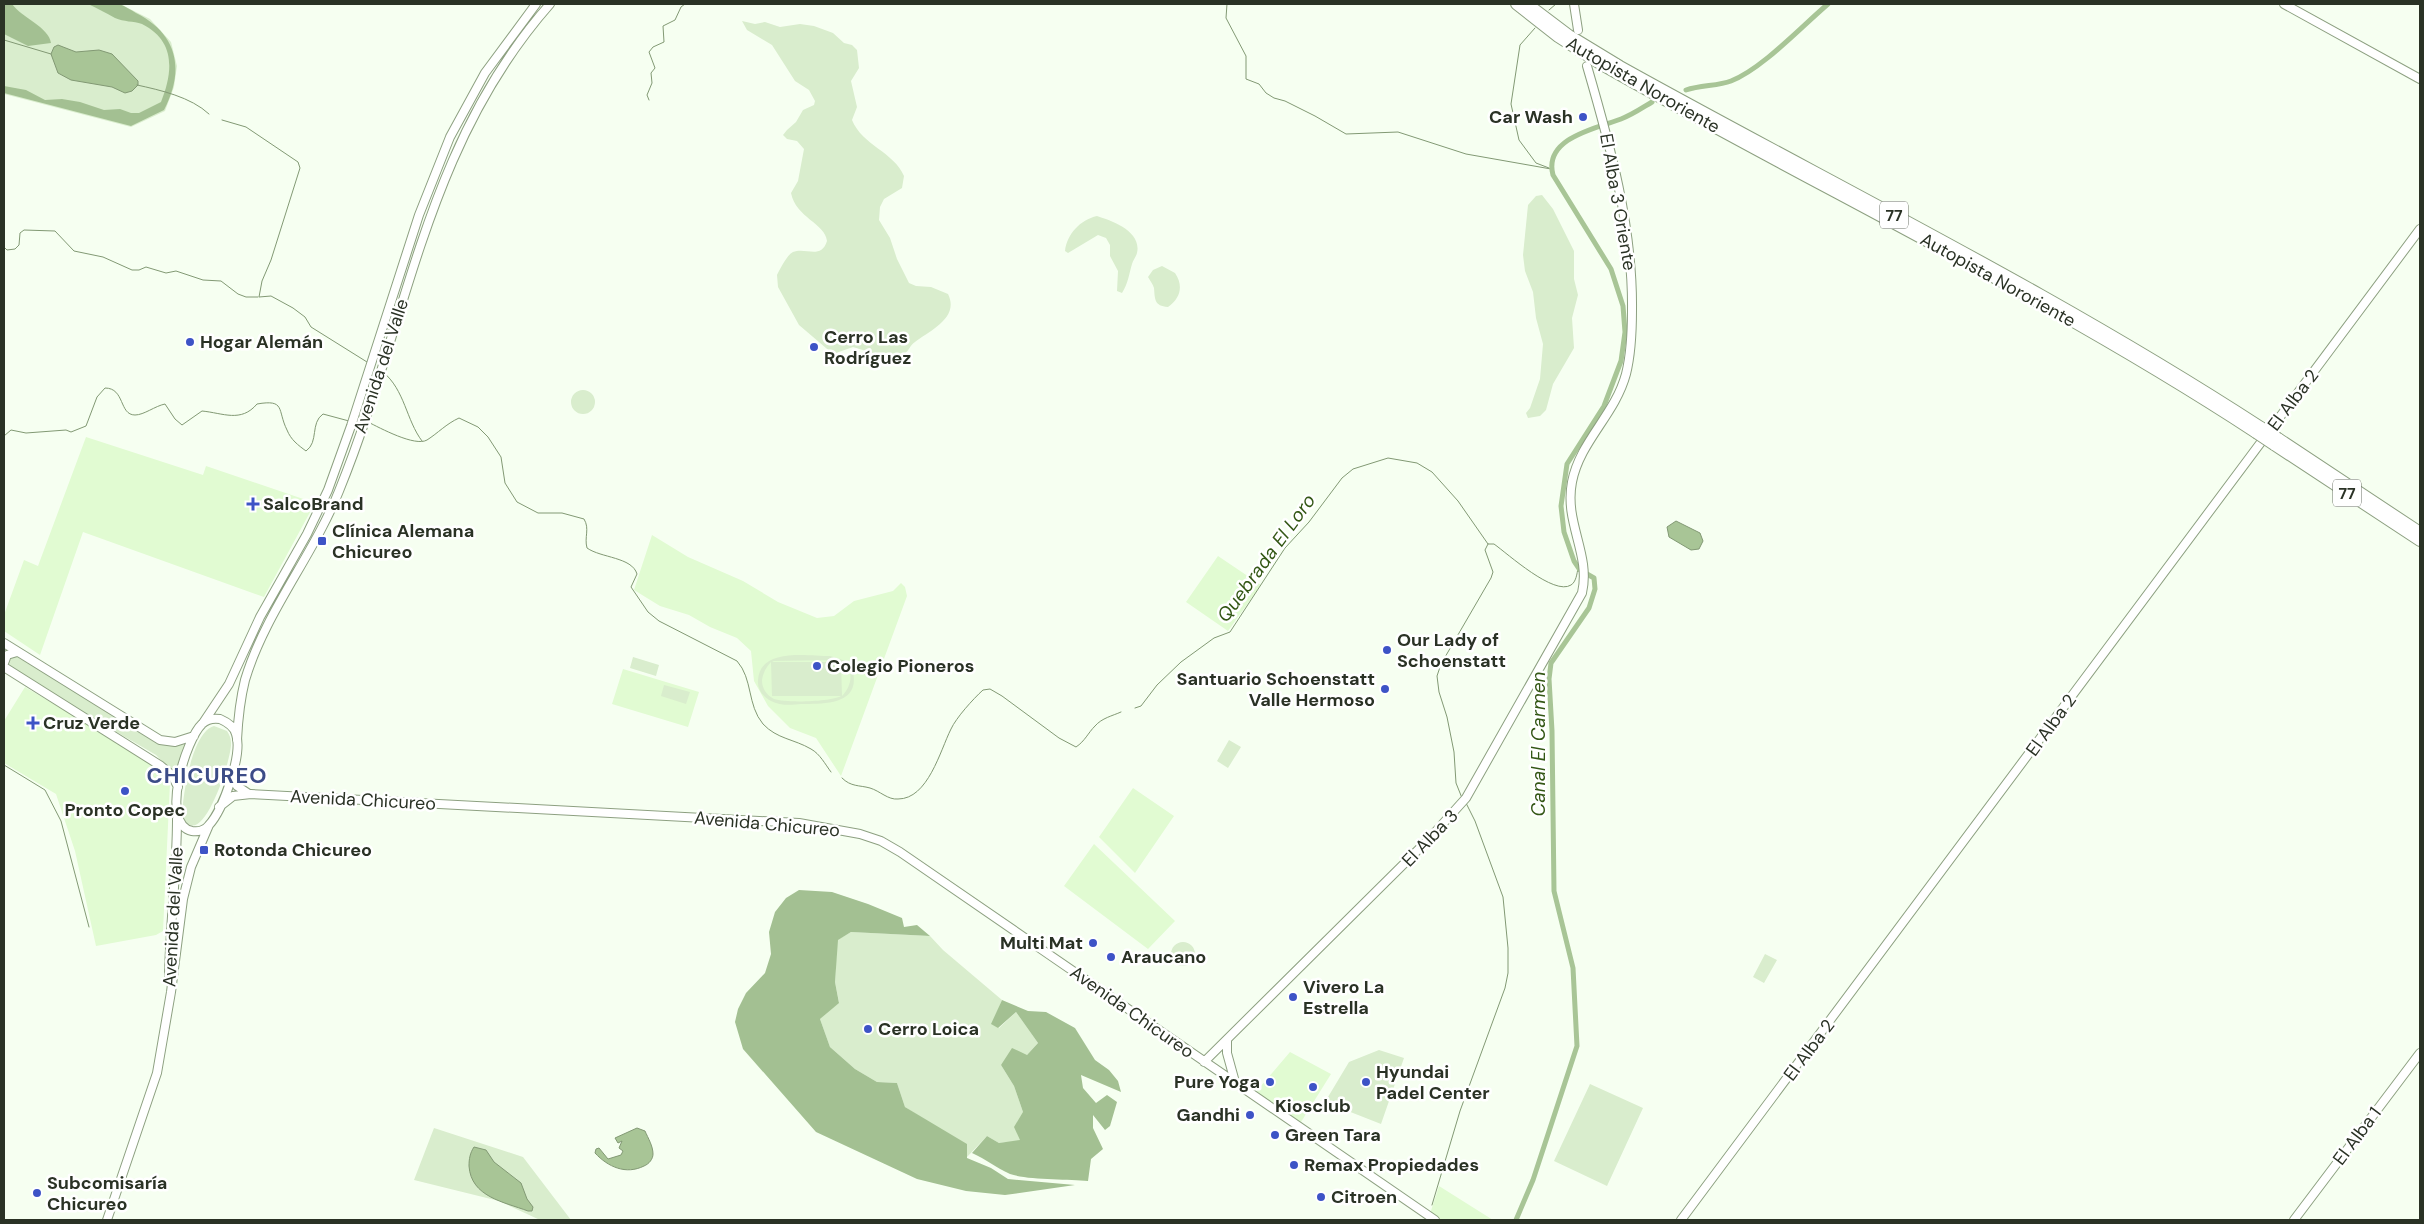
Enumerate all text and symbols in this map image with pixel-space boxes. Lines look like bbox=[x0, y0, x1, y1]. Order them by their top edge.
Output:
street label: Autopista Nororiente bbox=[1562, 31, 1724, 139]
place label: Car Wash bbox=[1489, 105, 1573, 129]
marker: Car Wash bbox=[1577, 111, 1589, 123]
street label: El Alba 3 Oriente bbox=[1594, 132, 1642, 272]
road number: 77 bbox=[1880, 202, 1908, 228]
street label: Autopista Nororiente bbox=[1916, 227, 2080, 333]
street label: Avenida del Valle bbox=[348, 296, 414, 436]
place label: Cerro Las Rodríguez bbox=[824, 325, 911, 370]
place label: Hogar Alemán bbox=[200, 330, 323, 354]
marker: Hogar Alemán bbox=[184, 336, 196, 348]
marker: Cerro Las Rodríguez bbox=[808, 341, 820, 353]
street label: El Alba 2 bbox=[2262, 364, 2324, 436]
road number: 77 bbox=[2333, 479, 2361, 506]
water label: Quebrada El Loro bbox=[1211, 489, 1321, 627]
place label: SalcoBrand bbox=[263, 492, 363, 516]
marker: SalcoBrand bbox=[247, 498, 259, 510]
place label: Clínica Alemana Chicureo bbox=[332, 519, 474, 564]
marker: Clínica Alemana Chicureo bbox=[316, 535, 328, 547]
place label: Our Lady of Schoenstatt bbox=[1397, 628, 1506, 673]
marker: Our Lady of Schoenstatt bbox=[1381, 644, 1393, 656]
place label: Colegio Pioneros bbox=[827, 654, 974, 678]
marker: Colegio Pioneros bbox=[811, 660, 823, 672]
place label: Santuario Schoenstatt Valle Hermoso bbox=[1177, 667, 1375, 712]
water label: Canal El Carmen bbox=[1526, 671, 1551, 816]
marker: Santuario Schoenstatt Valle Hermoso bbox=[1379, 683, 1391, 695]
street label: El Alba 2 bbox=[2020, 689, 2082, 761]
place label: Cruz Verde bbox=[43, 711, 140, 735]
marker: Cruz Verde bbox=[27, 717, 39, 729]
district label: CHICUREO bbox=[146, 761, 268, 790]
street label: Avenida Chicureo bbox=[289, 784, 437, 816]
marker: Pronto Copec bbox=[119, 785, 131, 797]
place label: Pronto Copec bbox=[65, 798, 186, 822]
street label: El Alba 3 bbox=[1397, 804, 1463, 872]
street label: Avenida Chicureo bbox=[693, 806, 841, 842]
place label: Rotonda Chicureo bbox=[214, 838, 372, 862]
marker: Rotonda Chicureo bbox=[198, 844, 210, 856]
street label: Avenida del Valle bbox=[157, 846, 189, 988]
place label: Multi Mat bbox=[1000, 931, 1083, 955]
marker: Multi Mat bbox=[1087, 937, 1099, 949]
place label: Araucano bbox=[1121, 945, 1206, 969]
marker: Araucano bbox=[1105, 951, 1117, 963]
street label: Avenida Chicureo bbox=[1065, 960, 1199, 1064]
place label: Vivero La Estrella bbox=[1303, 975, 1384, 1020]
marker: Vivero La Estrella bbox=[1287, 991, 1299, 1003]
street label: El Alba 2 bbox=[1778, 1014, 1840, 1086]
place label: Cerro Loica bbox=[878, 1017, 979, 1041]
marker: Cerro Loica bbox=[862, 1023, 874, 1035]
place label: Hyundai Padel Center bbox=[1376, 1060, 1490, 1105]
place label: Pure Yoga bbox=[1174, 1070, 1260, 1094]
marker: Pure Yoga bbox=[1264, 1076, 1276, 1088]
marker: Hyundai Padel Center bbox=[1360, 1076, 1372, 1088]
marker: Kiosclub bbox=[1307, 1081, 1319, 1093]
place label: Kiosclub bbox=[1275, 1094, 1351, 1118]
street label: El Alba 1 bbox=[2327, 1102, 2387, 1170]
place label: Gandhi bbox=[1176, 1103, 1240, 1127]
marker: Gandhi bbox=[1244, 1109, 1256, 1121]
place label: Green Tara bbox=[1285, 1123, 1381, 1147]
marker: Green Tara bbox=[1269, 1129, 1281, 1141]
place label: Remax Propiedades bbox=[1304, 1153, 1479, 1177]
marker: Remax Propiedades bbox=[1288, 1159, 1300, 1171]
place label: Subcomisaría Chicureo bbox=[47, 1171, 167, 1216]
place label: Citroen bbox=[1331, 1185, 1397, 1209]
marker: Subcomisaría Chicureo bbox=[31, 1187, 43, 1199]
marker: Citroen bbox=[1315, 1191, 1327, 1203]

